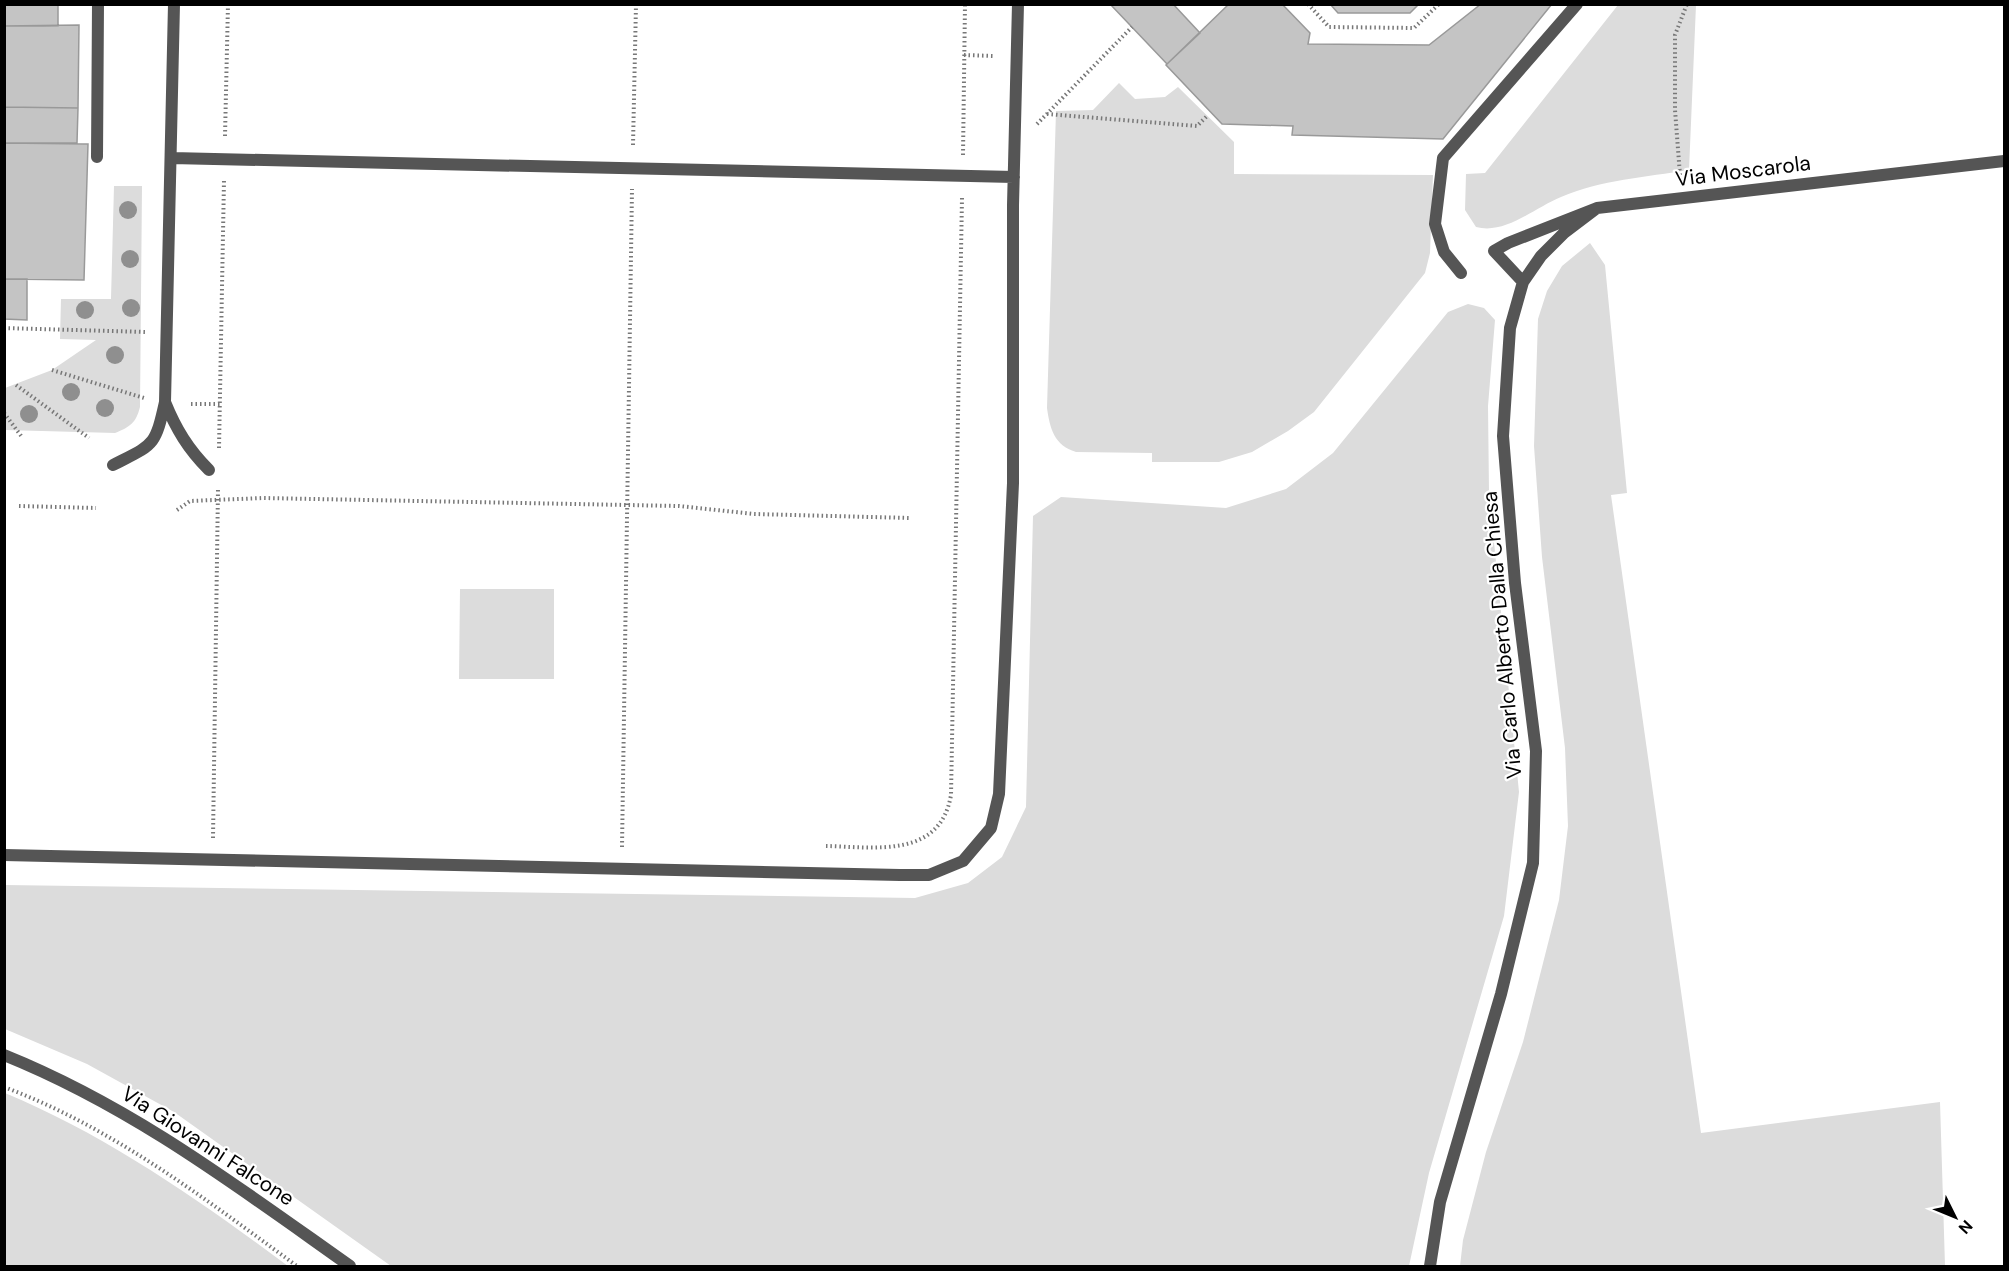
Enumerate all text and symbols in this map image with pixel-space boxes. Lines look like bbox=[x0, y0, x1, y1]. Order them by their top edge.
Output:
street label: Via Moscarola bbox=[1674, 149, 1812, 193]
street label: Via Carlo Alberto Dalla Chiesa bbox=[1475, 490, 1529, 780]
street label: Via Giovanni Falcone bbox=[116, 1080, 300, 1212]
north arrow bbox=[1925, 1187, 1985, 1247]
text: N bbox=[1954, 1215, 1977, 1238]

